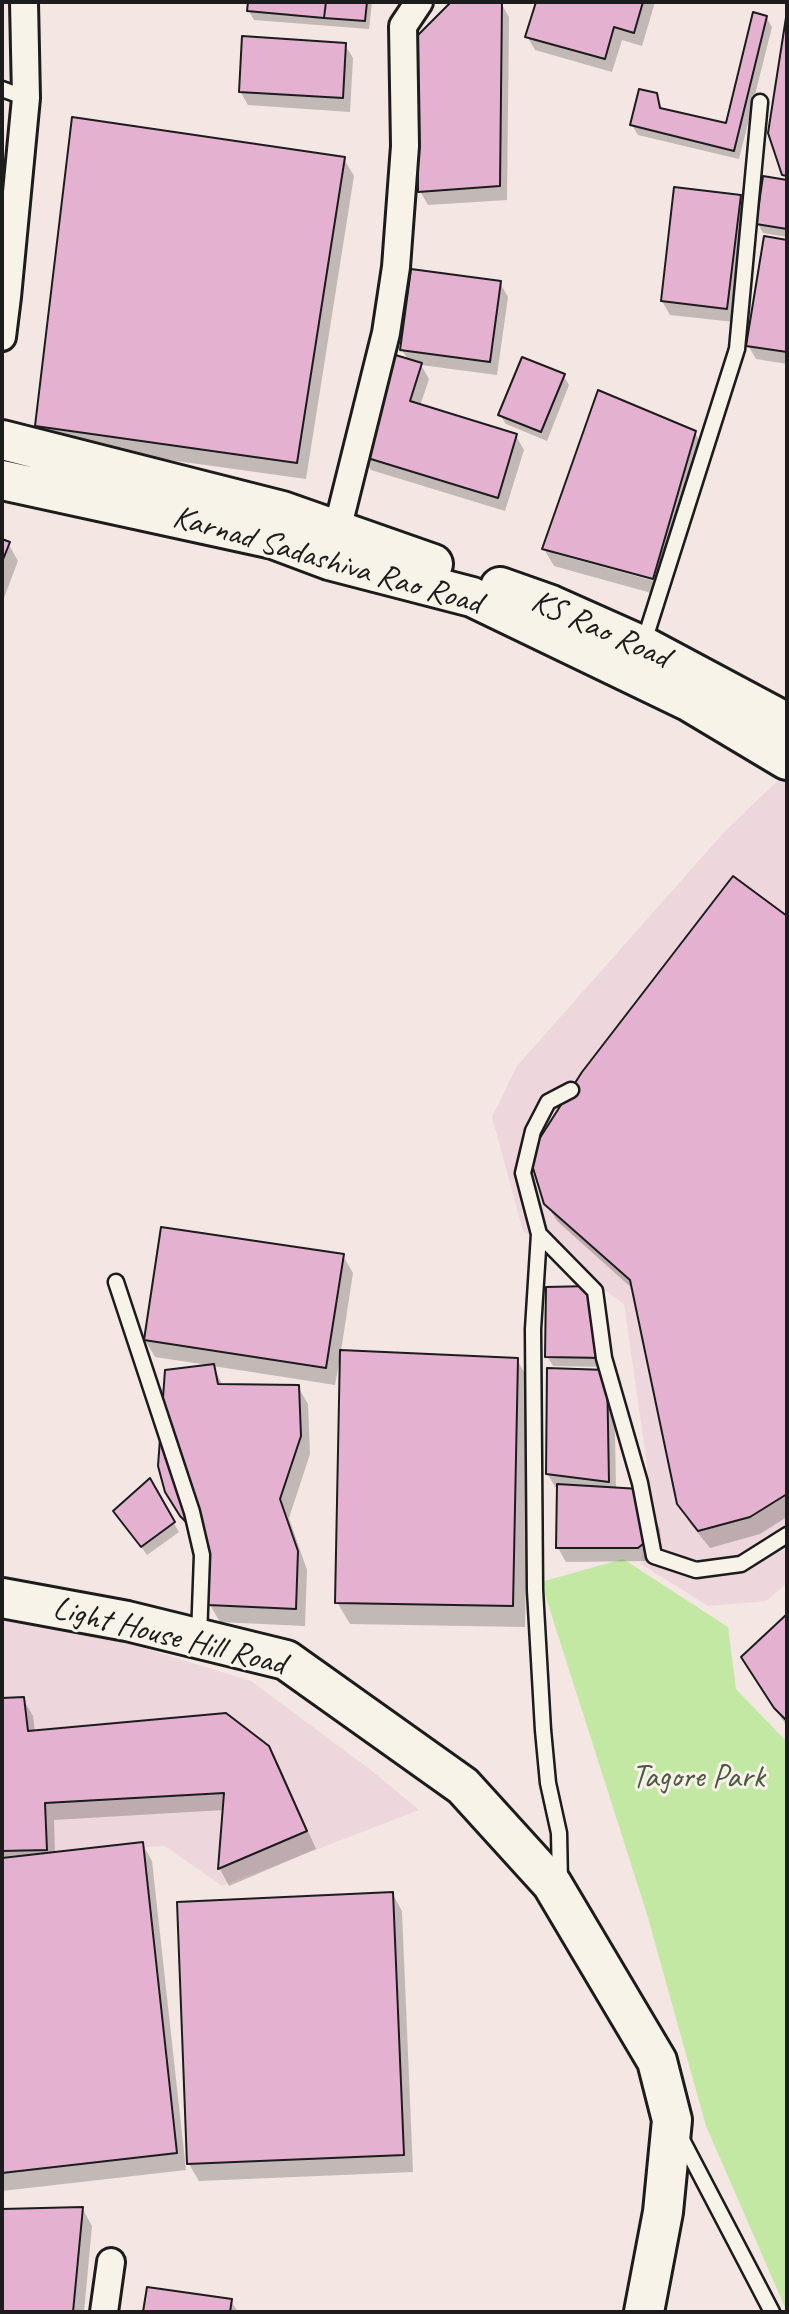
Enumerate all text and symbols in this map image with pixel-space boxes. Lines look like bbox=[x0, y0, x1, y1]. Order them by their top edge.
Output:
street label: Karnad Sadashiva Rao Road bbox=[168, 498, 486, 624]
street label: KS Rao Road bbox=[525, 582, 675, 678]
street label: Light House Hill Road bbox=[49, 1589, 289, 1685]
park label: Tagore Park bbox=[632, 1758, 764, 1798]

